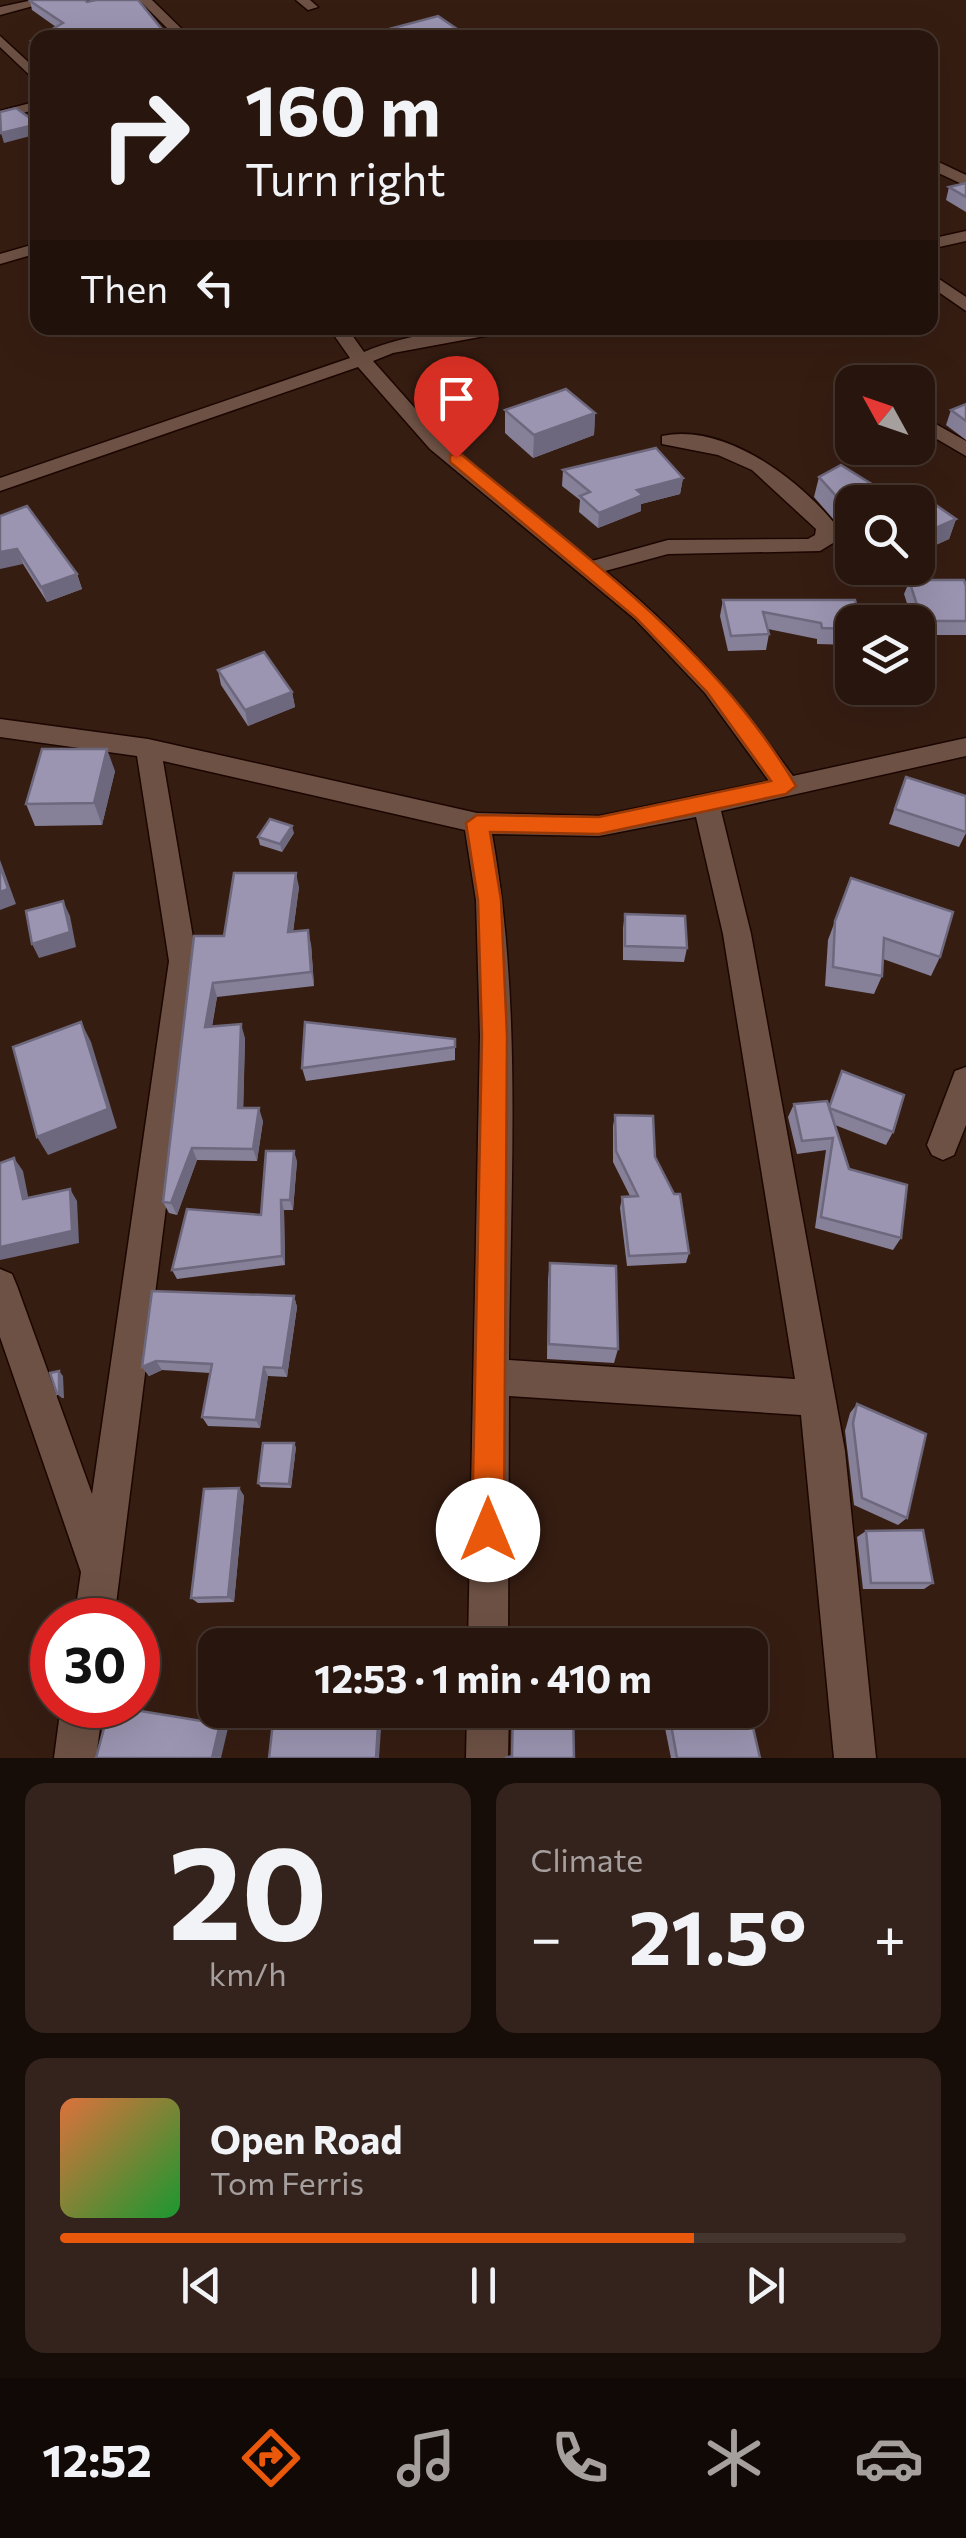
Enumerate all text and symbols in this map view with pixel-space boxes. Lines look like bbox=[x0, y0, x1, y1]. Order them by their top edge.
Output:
text: 160 m bbox=[245, 65, 441, 150]
icon: right bbox=[80, 70, 210, 200]
text: Turn right bbox=[245, 150, 446, 205]
icon: left bbox=[188, 260, 243, 315]
text: Then bbox=[80, 264, 168, 311]
pin bbox=[414, 356, 499, 459]
north arrow bbox=[835, 365, 935, 465]
map controls bbox=[835, 365, 935, 705]
icon: arrive bbox=[429, 371, 484, 426]
button: search bbox=[835, 485, 935, 585]
button: layers bbox=[835, 605, 935, 705]
position arrow bbox=[436, 1478, 540, 1582]
speed limit sign: 30 bbox=[30, 1598, 160, 1728]
text: 12:53 · 1 min · 410 m bbox=[314, 1654, 652, 1701]
text: 20 bbox=[168, 1808, 328, 1967]
text: Climate bbox=[531, 1839, 643, 1879]
text: 21.5° bbox=[629, 1889, 807, 1980]
text: − bbox=[531, 1902, 562, 1969]
text: + bbox=[874, 1902, 906, 1969]
text: km/h bbox=[209, 1953, 287, 1993]
text: Open Road bbox=[210, 2115, 403, 2162]
text: Tom Ferris bbox=[210, 2162, 364, 2202]
icon: previous bbox=[174, 2258, 229, 2313]
icon: pause bbox=[456, 2258, 511, 2313]
icon: next bbox=[738, 2258, 793, 2313]
icon: directions bbox=[236, 2423, 306, 2493]
icon: music bbox=[391, 2423, 461, 2493]
icon: phone bbox=[545, 2423, 615, 2493]
icon: climate bbox=[699, 2423, 769, 2493]
icon: car bbox=[854, 2423, 924, 2493]
text: 12:52 bbox=[42, 2431, 152, 2486]

